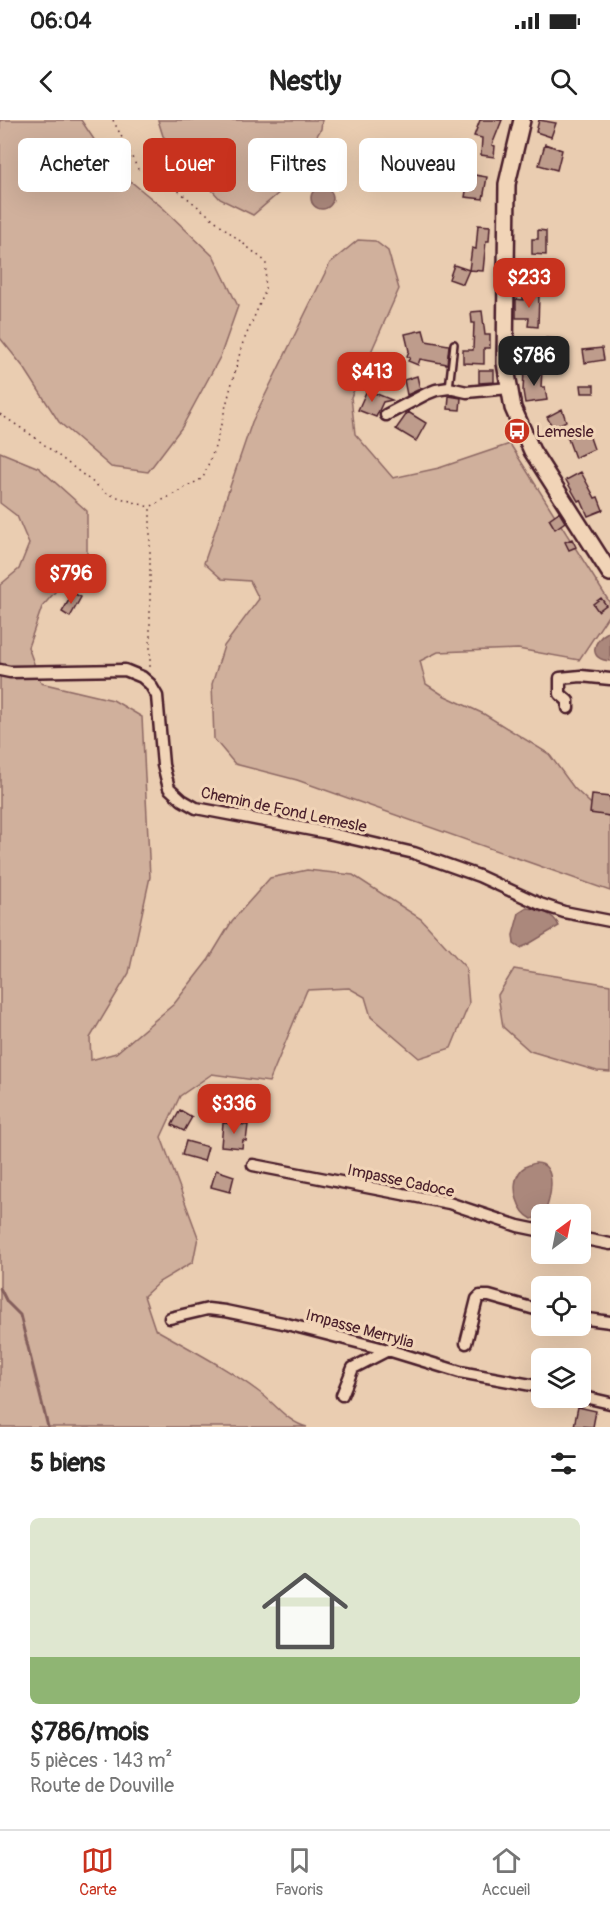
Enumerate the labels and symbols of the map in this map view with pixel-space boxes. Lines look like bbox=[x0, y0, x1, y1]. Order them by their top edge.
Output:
pin: $233 bbox=[493, 258, 565, 309]
pin: $786 bbox=[498, 336, 570, 387]
pin: $413 bbox=[336, 352, 408, 403]
bus stop icon: Lemesle bbox=[502, 416, 532, 446]
place label: Lemesle bbox=[536, 422, 594, 442]
pin: $796 bbox=[35, 554, 107, 605]
street label: Chemin de Fond Lemesle bbox=[199, 783, 369, 837]
pin: $336 bbox=[198, 1084, 270, 1135]
street label: Impasse Cadoce bbox=[345, 1160, 456, 1202]
north arrow bbox=[531, 1204, 591, 1264]
street label: Impasse Merrylia bbox=[303, 1305, 416, 1353]

